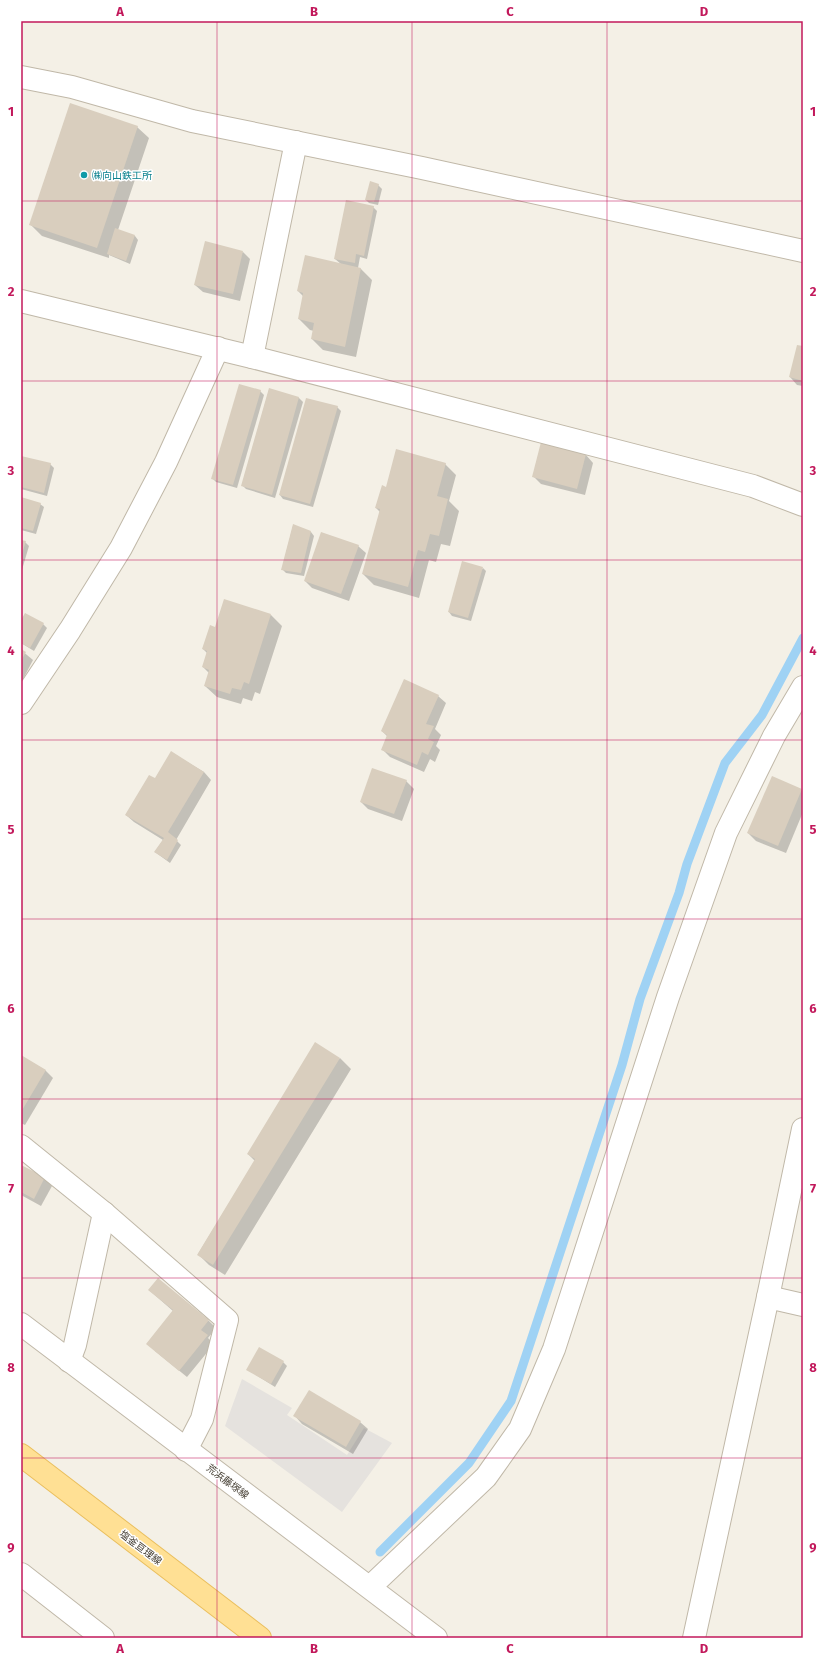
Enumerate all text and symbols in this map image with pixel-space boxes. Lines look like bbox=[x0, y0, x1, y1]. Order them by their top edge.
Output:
text: A bbox=[115, 4, 124, 19]
text: B bbox=[310, 4, 318, 19]
text: C bbox=[506, 4, 514, 19]
text: D bbox=[700, 4, 709, 19]
text: 1 bbox=[8, 104, 14, 119]
text: 1 bbox=[810, 104, 816, 119]
marker: ㈱向山鉄工所 bbox=[79, 170, 89, 180]
place label: ㈱向山鉄工所 bbox=[92, 170, 152, 182]
text: 2 bbox=[8, 284, 15, 299]
text: 2 bbox=[810, 284, 817, 299]
text: 3 bbox=[7, 463, 15, 478]
text: 3 bbox=[809, 463, 817, 478]
text: 4 bbox=[7, 643, 15, 658]
text: 4 bbox=[809, 643, 817, 658]
text: 5 bbox=[8, 822, 15, 837]
text: 5 bbox=[810, 822, 817, 837]
text: 6 bbox=[7, 1001, 15, 1016]
text: 6 bbox=[809, 1001, 817, 1016]
text: 7 bbox=[8, 1181, 14, 1196]
text: 7 bbox=[810, 1181, 816, 1196]
text: 8 bbox=[7, 1360, 15, 1375]
text: 8 bbox=[809, 1360, 817, 1375]
street label: 荒浜藤塚線 bbox=[204, 1462, 251, 1502]
street label: 塩釜亘理線 bbox=[117, 1528, 164, 1568]
text: 9 bbox=[7, 1540, 15, 1555]
text: 9 bbox=[809, 1540, 817, 1555]
text: A bbox=[115, 1641, 124, 1656]
text: B bbox=[310, 1641, 318, 1656]
text: C bbox=[506, 1641, 514, 1656]
text: D bbox=[700, 1641, 709, 1656]

